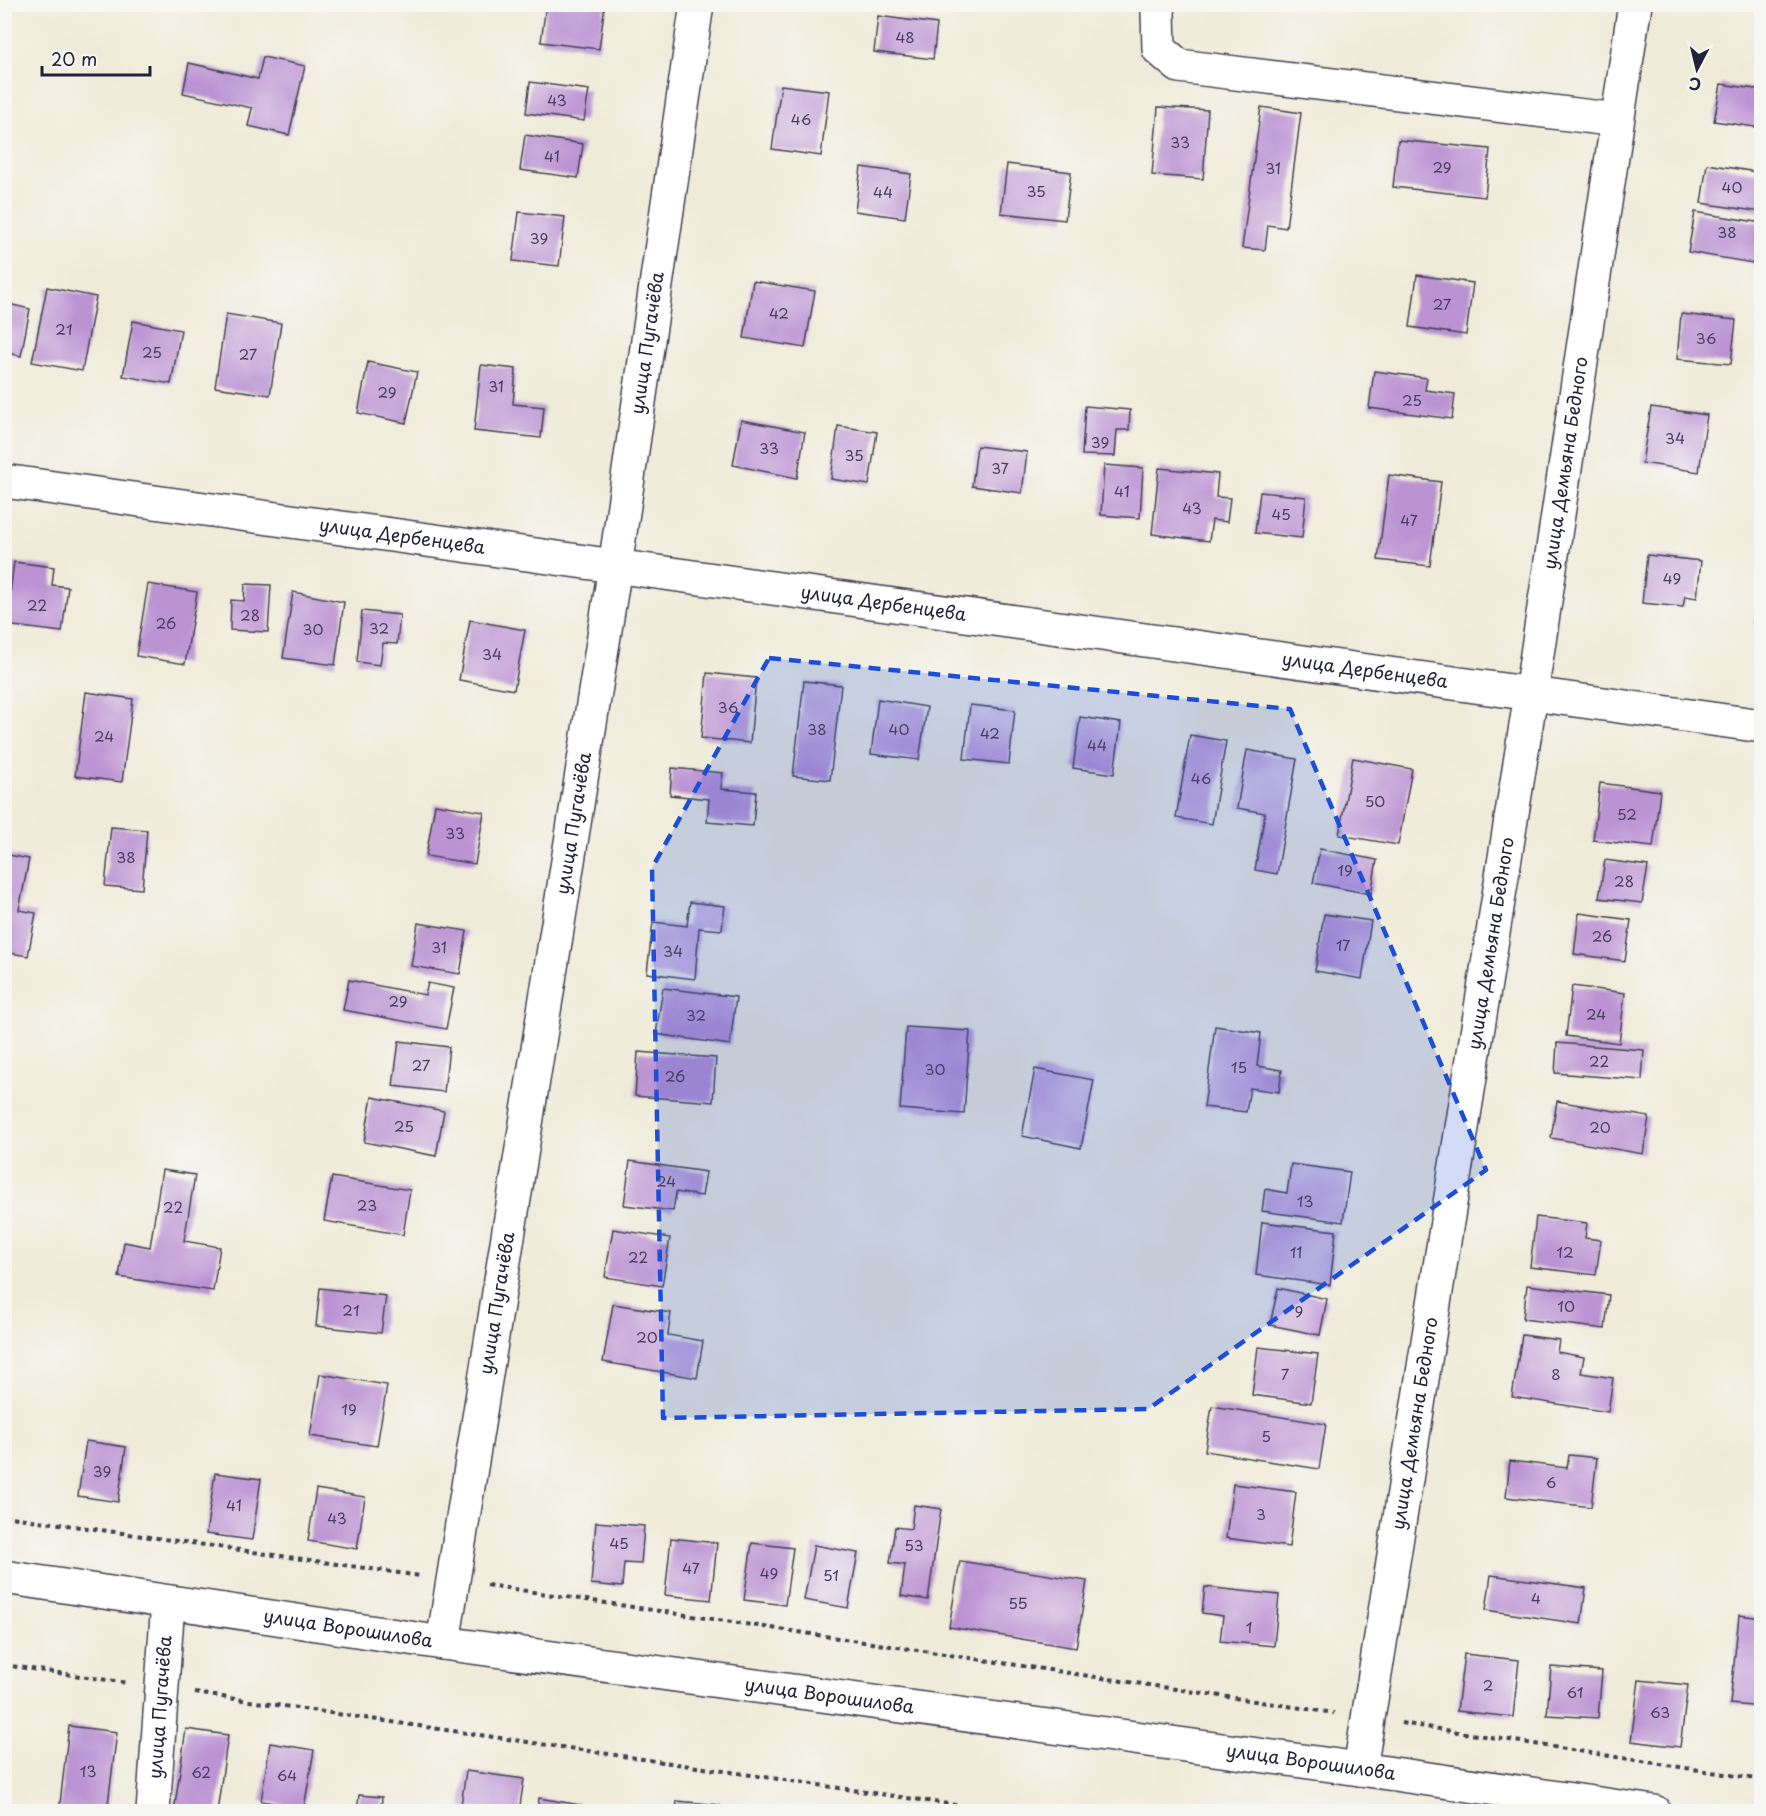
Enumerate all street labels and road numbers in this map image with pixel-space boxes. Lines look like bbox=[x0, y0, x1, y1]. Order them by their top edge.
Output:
street label: улица Пугачёва bbox=[622, 269, 670, 416]
street label: улица Демьяна Бедного bbox=[1535, 355, 1594, 571]
street label: улица Дербенцева bbox=[318, 510, 488, 560]
street label: улица Дербенцева bbox=[799, 577, 969, 627]
street label: улица Дербенцева bbox=[1280, 644, 1450, 694]
street label: улица Пугачёва bbox=[548, 749, 597, 896]
street label: улица Демьяна Бедного bbox=[1460, 835, 1520, 1051]
street label: улица Пугачёва bbox=[471, 1229, 521, 1376]
street label: улица Демьяна Бедного bbox=[1383, 1315, 1444, 1531]
street label: улица Ворошилова bbox=[262, 1601, 436, 1653]
street label: улица Пугачёва bbox=[140, 1634, 178, 1780]
street label: улица Ворошилова bbox=[743, 1670, 917, 1720]
street label: улица Ворошилова bbox=[1225, 1736, 1398, 1786]

